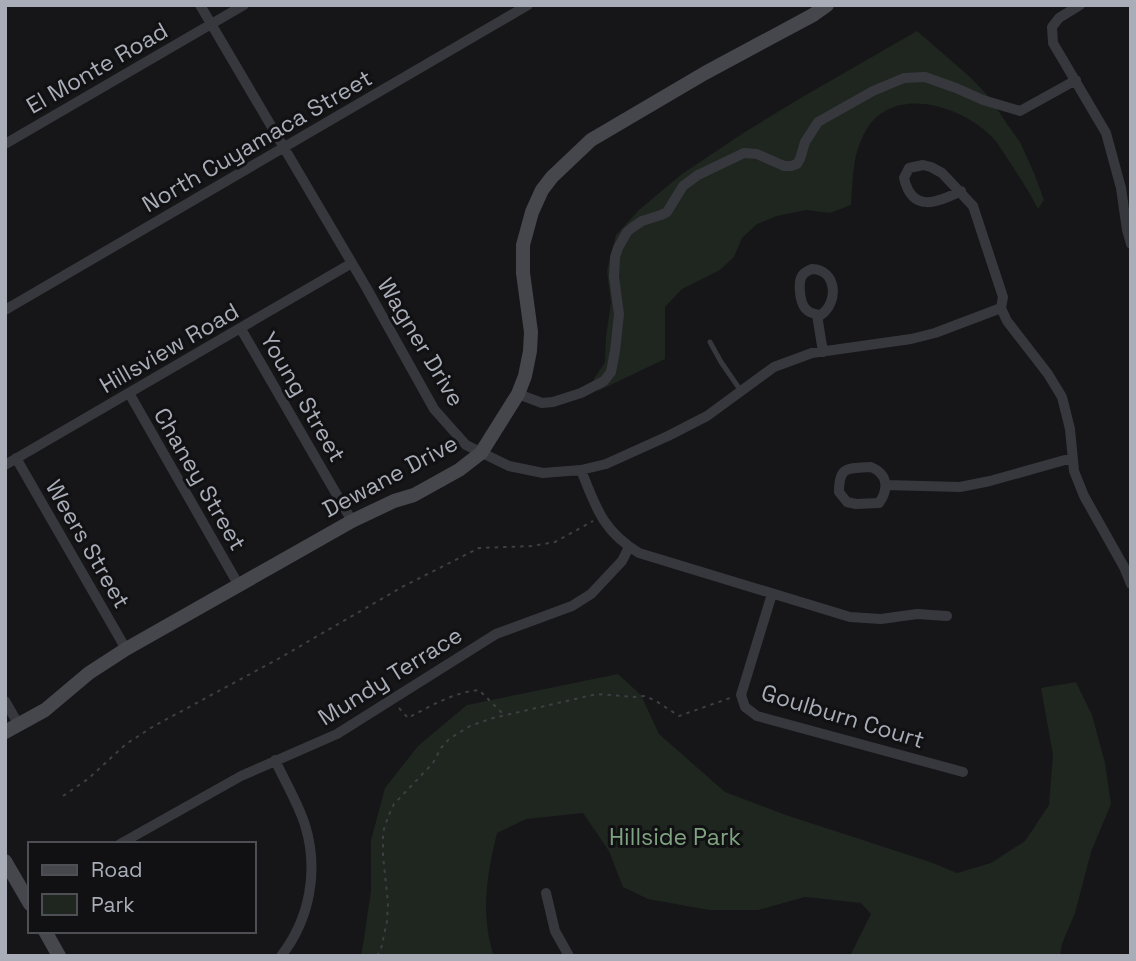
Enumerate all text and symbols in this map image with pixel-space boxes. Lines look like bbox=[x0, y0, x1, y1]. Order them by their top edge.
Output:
street label: El Monte Road bbox=[21, 15, 173, 121]
street label: North Cuyamaca Street bbox=[137, 63, 377, 219]
street label: Wagner Drive bbox=[371, 272, 471, 412]
street label: Hillsview Road bbox=[94, 296, 244, 400]
street label: Young Street bbox=[254, 327, 352, 467]
street label: Chaney Street bbox=[147, 402, 253, 556]
street label: Dewane Drive bbox=[317, 428, 463, 524]
street label: Weers Street bbox=[39, 474, 137, 614]
street label: Mundy Terrace bbox=[312, 620, 468, 732]
street label: Goulburn Court bbox=[758, 677, 928, 755]
park label: Hillside Park bbox=[609, 822, 741, 852]
legend bbox=[28, 842, 256, 933]
text: Road bbox=[91, 856, 143, 883]
text: Park bbox=[91, 891, 135, 918]

